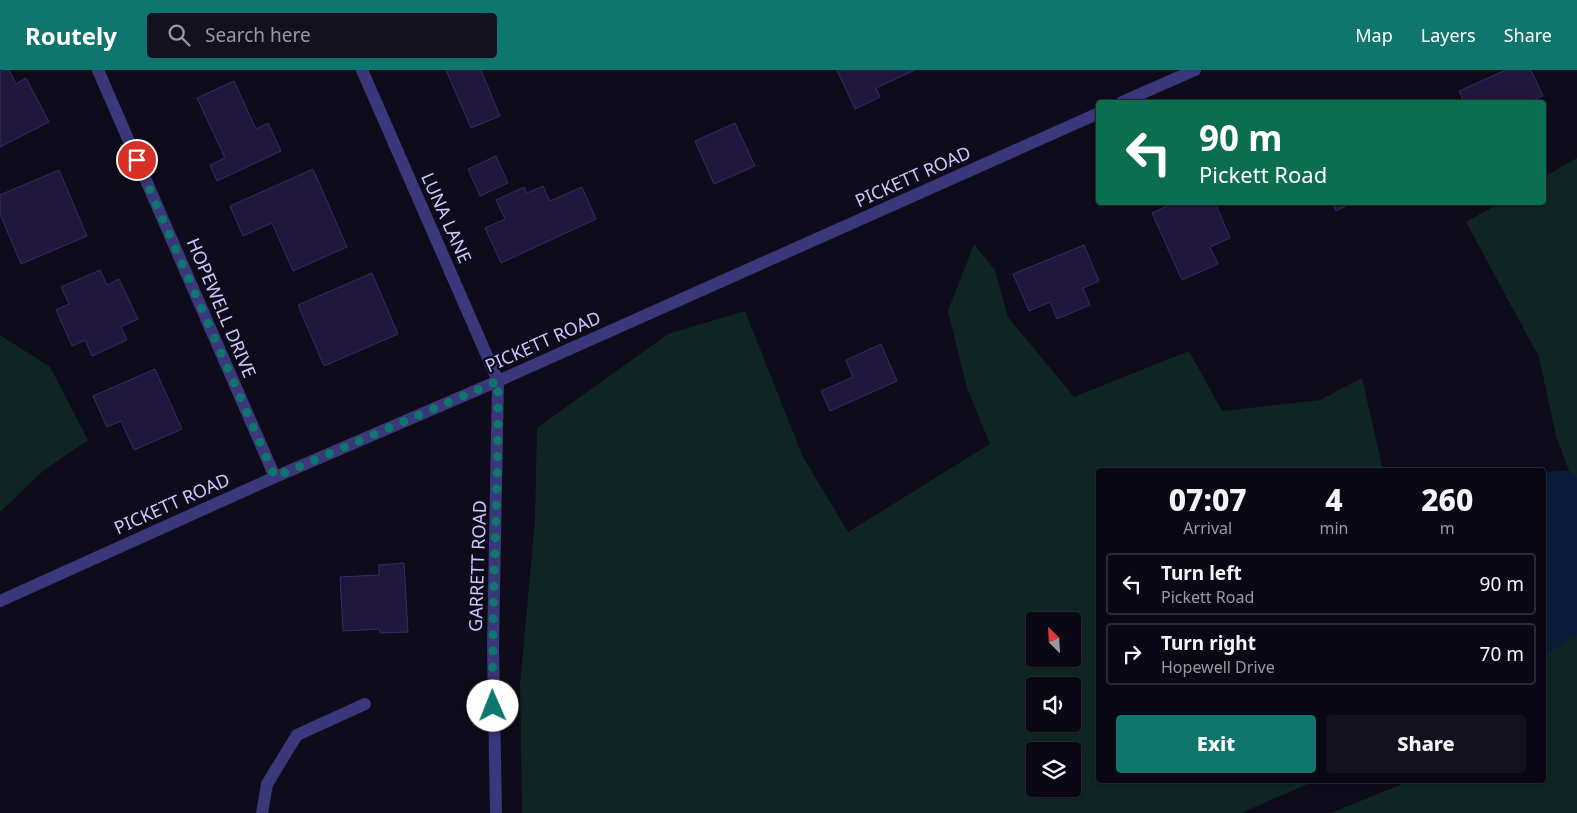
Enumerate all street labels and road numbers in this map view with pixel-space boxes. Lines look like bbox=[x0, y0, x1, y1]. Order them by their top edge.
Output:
street label: PICKETT ROAD bbox=[851, 140, 974, 212]
street label: LUNA LANE bbox=[416, 168, 478, 267]
street label: HOPEWELL DRIVE bbox=[182, 234, 262, 381]
street label: PICKETT ROAD bbox=[481, 305, 604, 377]
street label: PICKETT ROAD bbox=[110, 467, 233, 539]
street label: GARRETT ROAD bbox=[463, 500, 491, 632]

